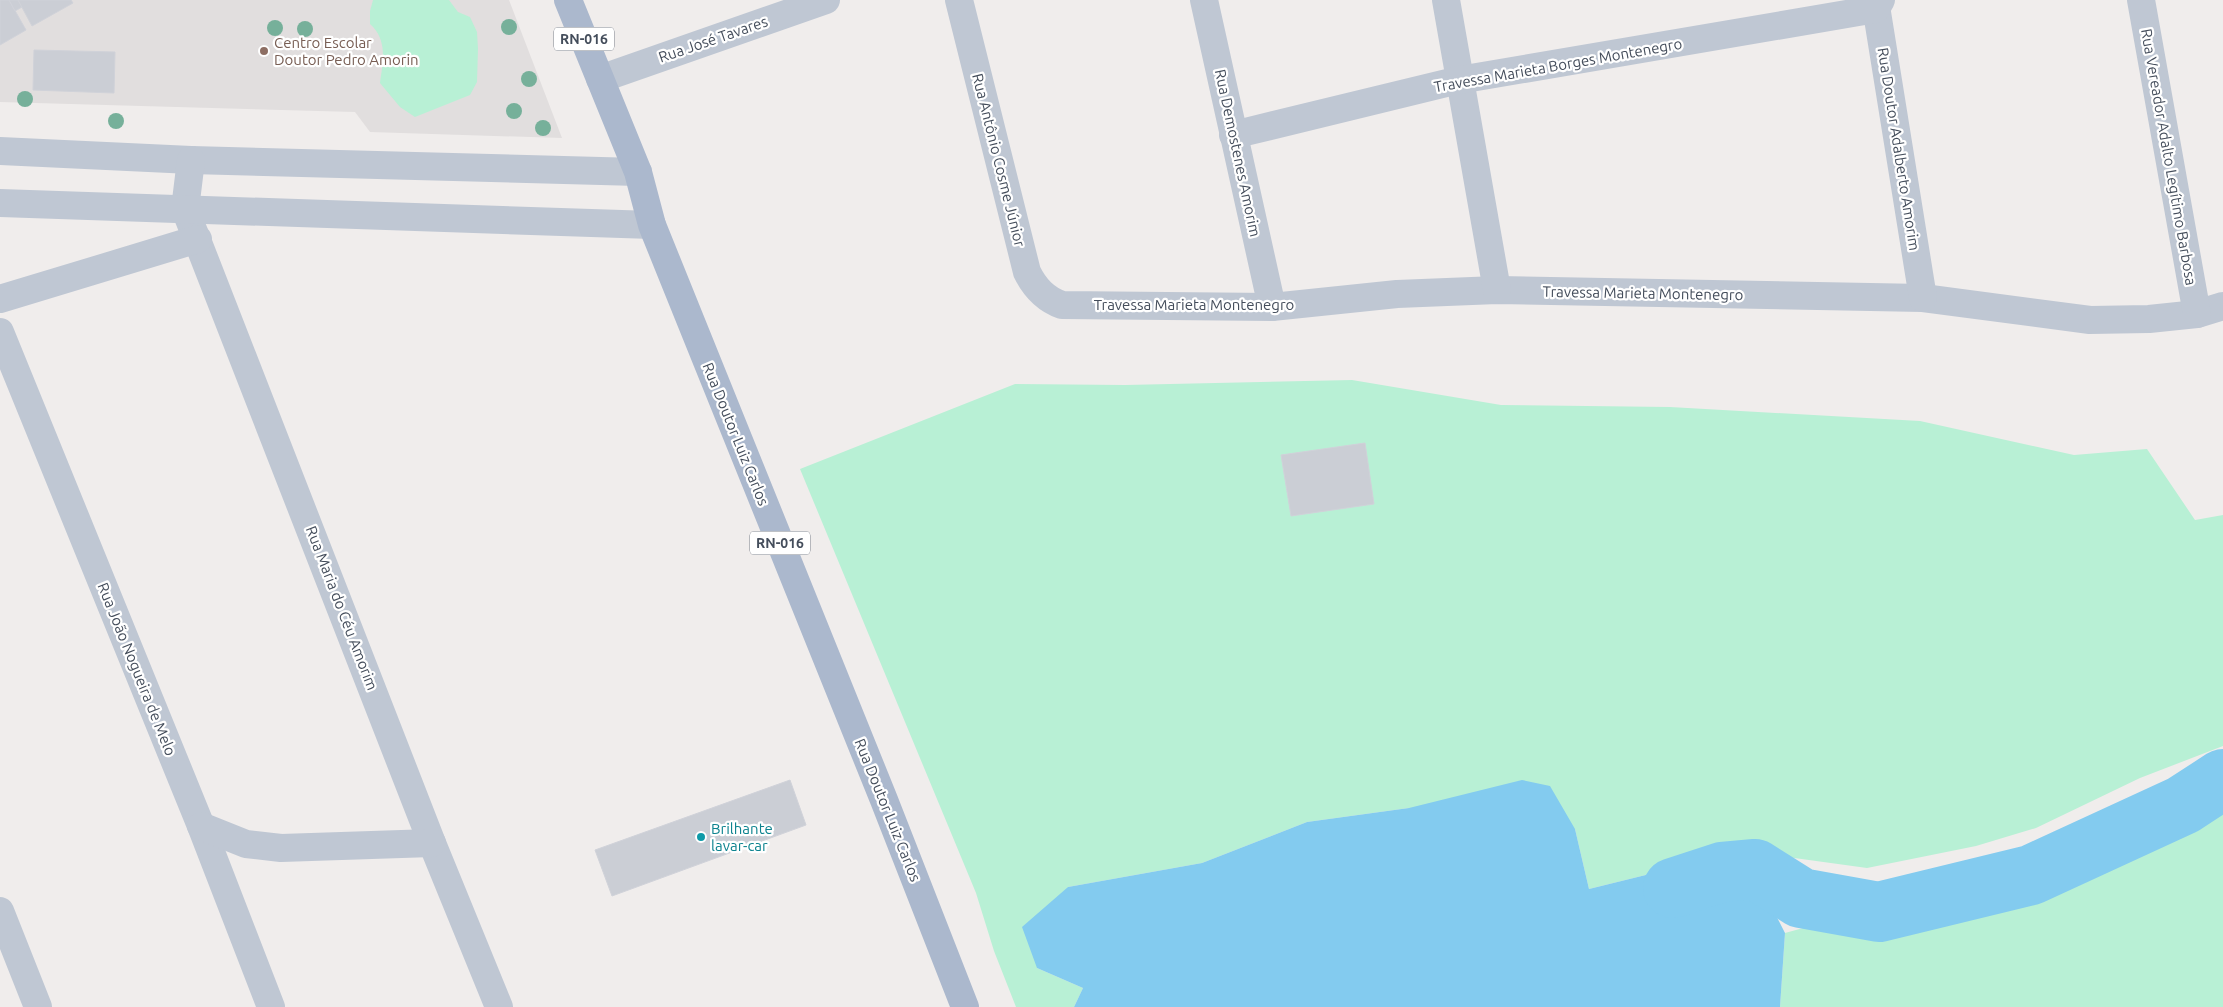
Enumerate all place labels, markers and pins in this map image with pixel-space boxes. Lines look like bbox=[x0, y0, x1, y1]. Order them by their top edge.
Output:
place label: Centro Escolar Doutor Pedro Amorin bbox=[274, 34, 419, 68]
marker: Centro Escolar Doutor Pedro Amorin bbox=[258, 45, 270, 57]
place label: Brilhante lavar-car bbox=[711, 820, 773, 854]
marker: Brilhante lavar-car bbox=[695, 831, 707, 843]

